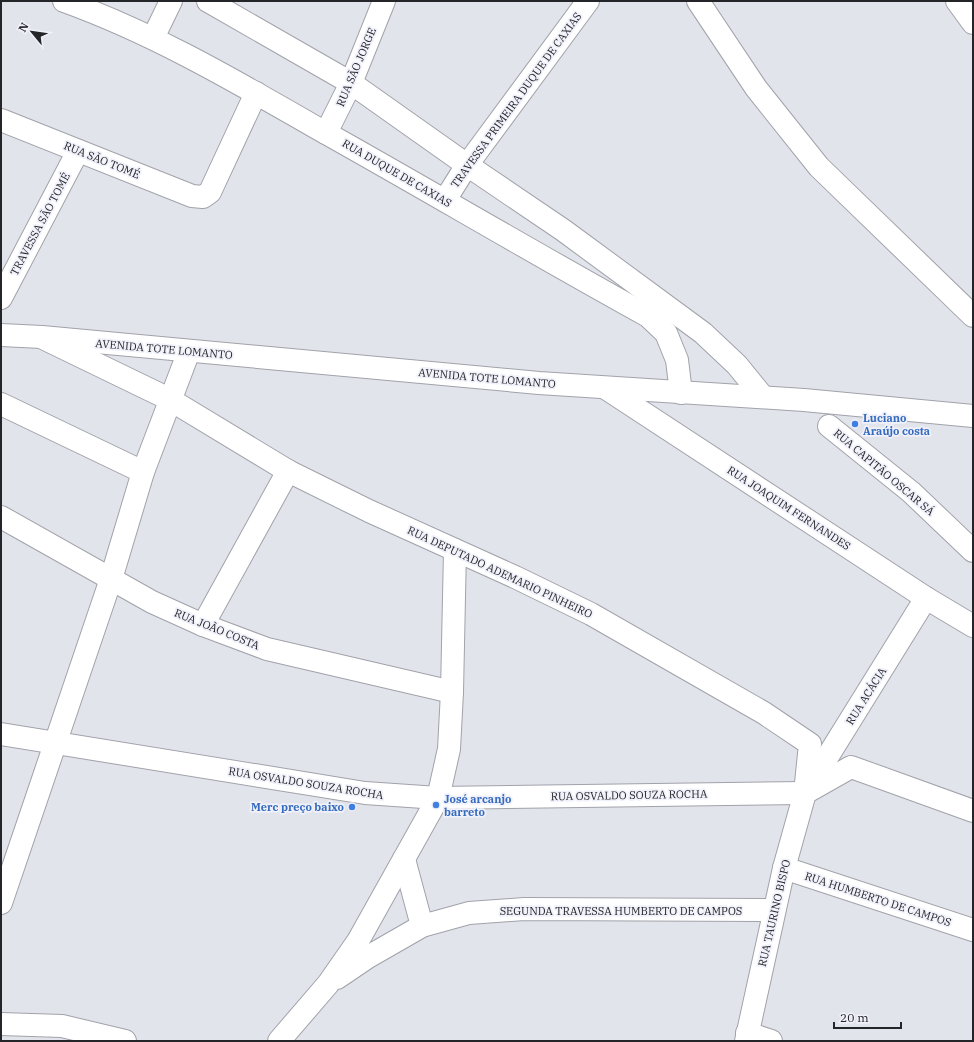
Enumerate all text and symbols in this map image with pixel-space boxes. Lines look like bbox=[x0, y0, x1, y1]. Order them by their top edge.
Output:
street label: TRAVESSA PRIMEIRA DUQUE DE CAXIAS bbox=[448, 9, 584, 191]
north arrow bbox=[12, 12, 52, 52]
text: N bbox=[15, 20, 32, 34]
street label: RUA SÃO JORGE bbox=[333, 25, 379, 109]
street label: RUA DUQUE DE CAXIAS bbox=[340, 136, 454, 210]
street label: RUA SÃO TOMÉ bbox=[62, 138, 142, 182]
street label: TRAVESSA SÃO TOMÉ bbox=[7, 170, 73, 278]
street label: AVENIDA TOTE LOMANTO bbox=[95, 336, 233, 362]
street label: AVENIDA TOTE LOMANTO bbox=[418, 365, 556, 391]
place label: Luciano Araújo costa bbox=[863, 411, 930, 438]
marker: Luciano Araújo costa bbox=[850, 419, 860, 429]
street label: RUA CAPITÃO OSCAR SÁ bbox=[831, 426, 938, 519]
street label: RUA JOAQUIM FERNANDES bbox=[725, 463, 853, 553]
street label: RUA DEPUTADO ADEMARIO PINHEIRO bbox=[405, 523, 595, 621]
street label: RUA JOÃO COSTA bbox=[172, 606, 262, 653]
street label: RUA ACÁCIA bbox=[843, 664, 889, 727]
street label: RUA OSVALDO SOUZA ROCHA bbox=[227, 764, 385, 802]
street label: RUA OSVALDO SOUZA ROCHA bbox=[551, 787, 708, 803]
place label: José arcanjo barreto bbox=[444, 792, 511, 819]
place label: Merc preço baixo bbox=[251, 800, 344, 814]
marker: José arcanjo barreto bbox=[431, 800, 441, 810]
marker: Merc preço baixo bbox=[347, 802, 357, 812]
street label: RUA TAURINO BISPO bbox=[755, 858, 793, 968]
street label: RUA HUMBERTO DE CAMPOS bbox=[803, 869, 953, 929]
street label: SEGUNDA TRAVESSA HUMBERTO DE CAMPOS bbox=[500, 904, 742, 918]
scale bar bbox=[834, 1004, 901, 1030]
text: 20 m bbox=[840, 1010, 869, 1025]

